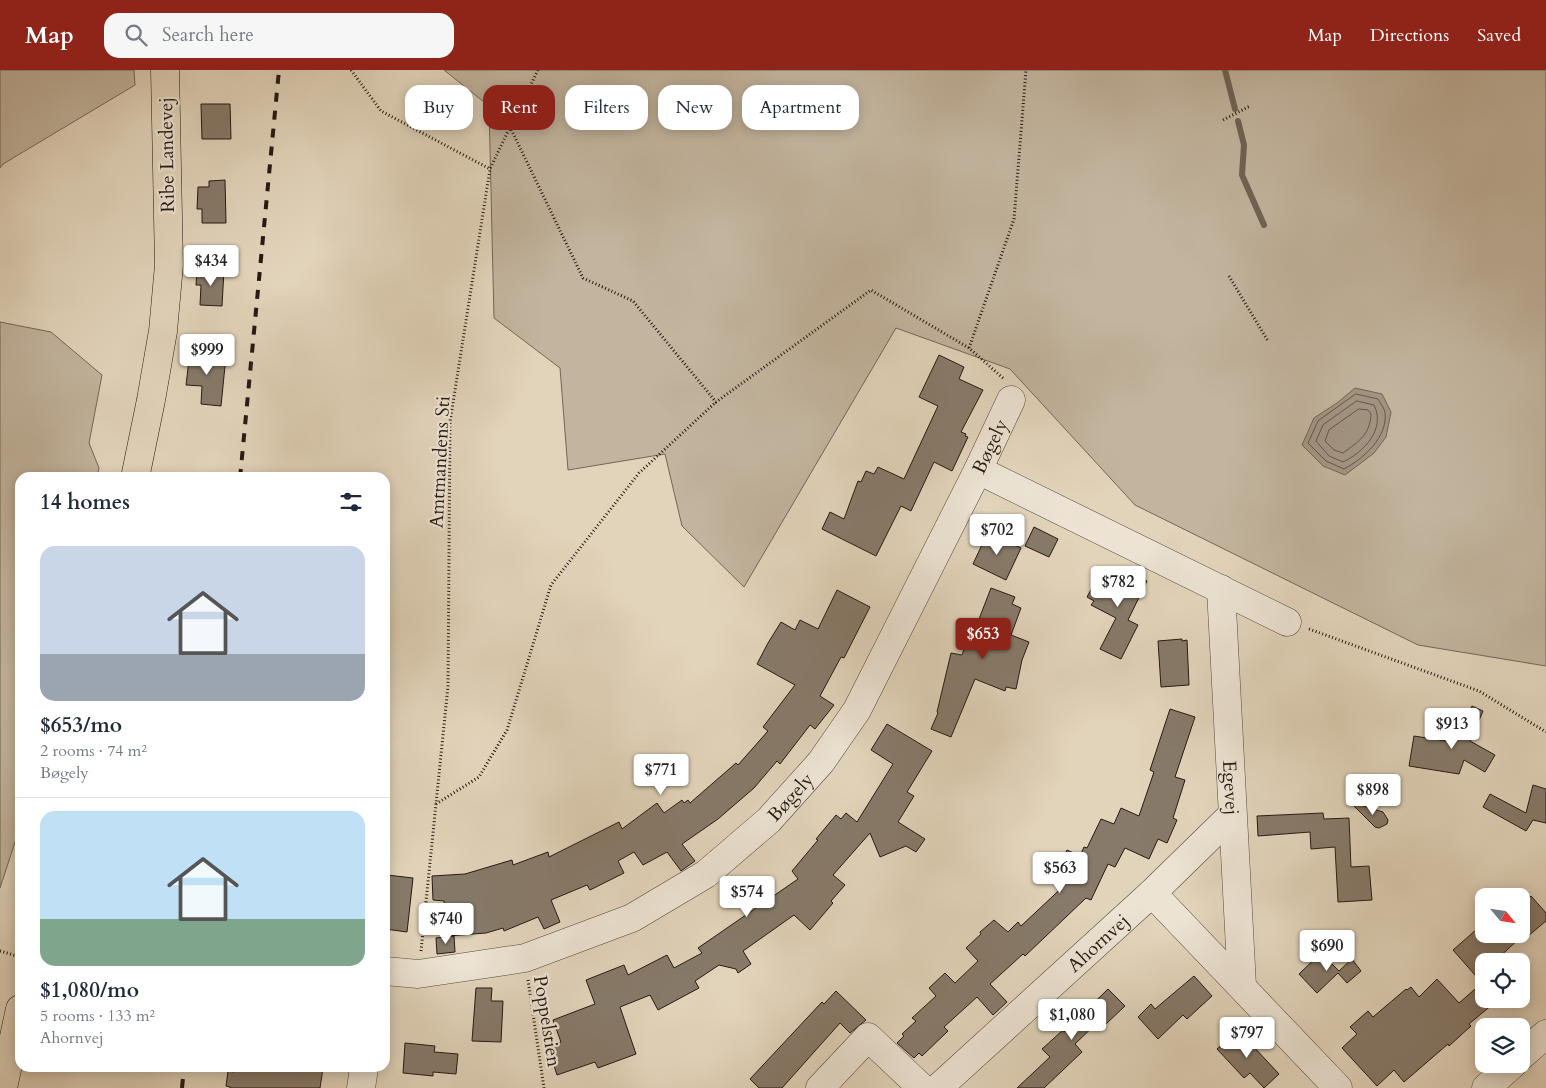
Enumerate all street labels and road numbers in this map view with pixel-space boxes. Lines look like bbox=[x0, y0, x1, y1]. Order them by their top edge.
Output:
street label: Ribe Landevej bbox=[153, 97, 181, 213]
street label: Amtmandens Sti bbox=[424, 395, 456, 529]
street label: Bøgely bbox=[966, 415, 1014, 478]
street label: Egevej bbox=[1216, 760, 1245, 816]
street label: Bøgely bbox=[762, 767, 820, 828]
street label: Ahornvej bbox=[1062, 908, 1135, 978]
street label: Poppelstien bbox=[527, 974, 567, 1069]

